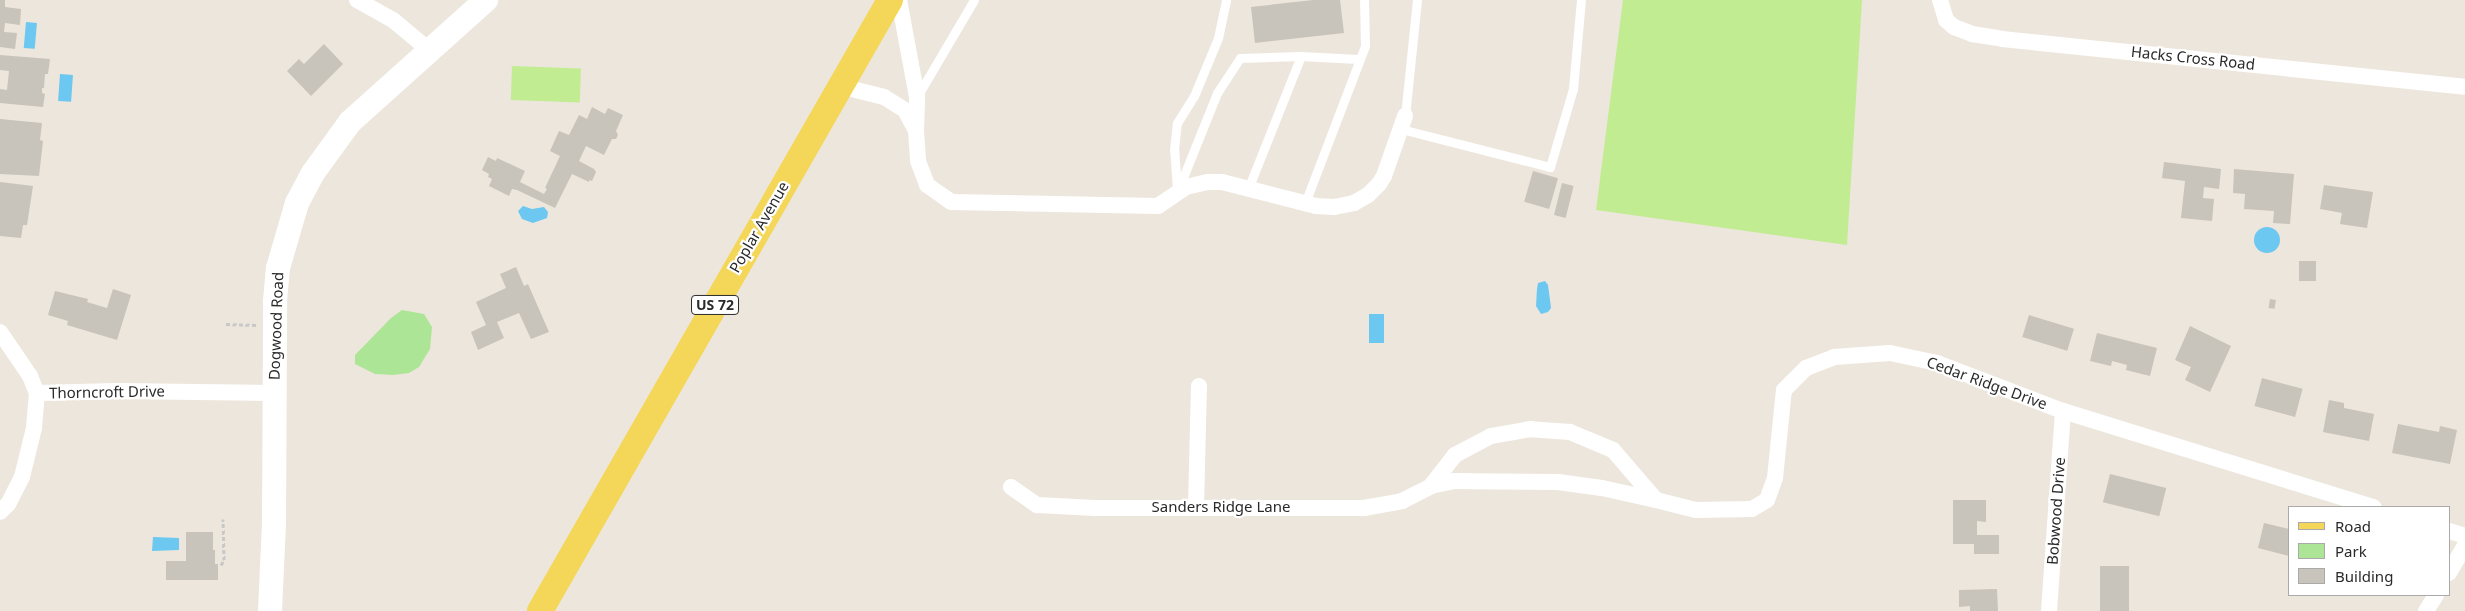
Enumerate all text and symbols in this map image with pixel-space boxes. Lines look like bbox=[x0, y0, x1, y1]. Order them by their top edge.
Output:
street label: Hacks Cross Road bbox=[2130, 43, 2256, 73]
street label: Poplar Avenue bbox=[726, 178, 792, 276]
street label: Dogwood Road bbox=[265, 272, 287, 380]
road number: US 72 bbox=[690, 294, 740, 316]
street label: Cedar Ridge Drive bbox=[1924, 353, 2050, 413]
street label: Thorncroft Drive bbox=[49, 382, 165, 402]
street label: Bobwood Drive bbox=[2043, 457, 2069, 565]
street label: Sanders Ridge Lane bbox=[1152, 498, 1290, 516]
legend bbox=[2288, 506, 2450, 596]
text: Road bbox=[2335, 516, 2371, 536]
text: Park bbox=[2335, 541, 2367, 561]
text: Building bbox=[2335, 566, 2393, 586]

